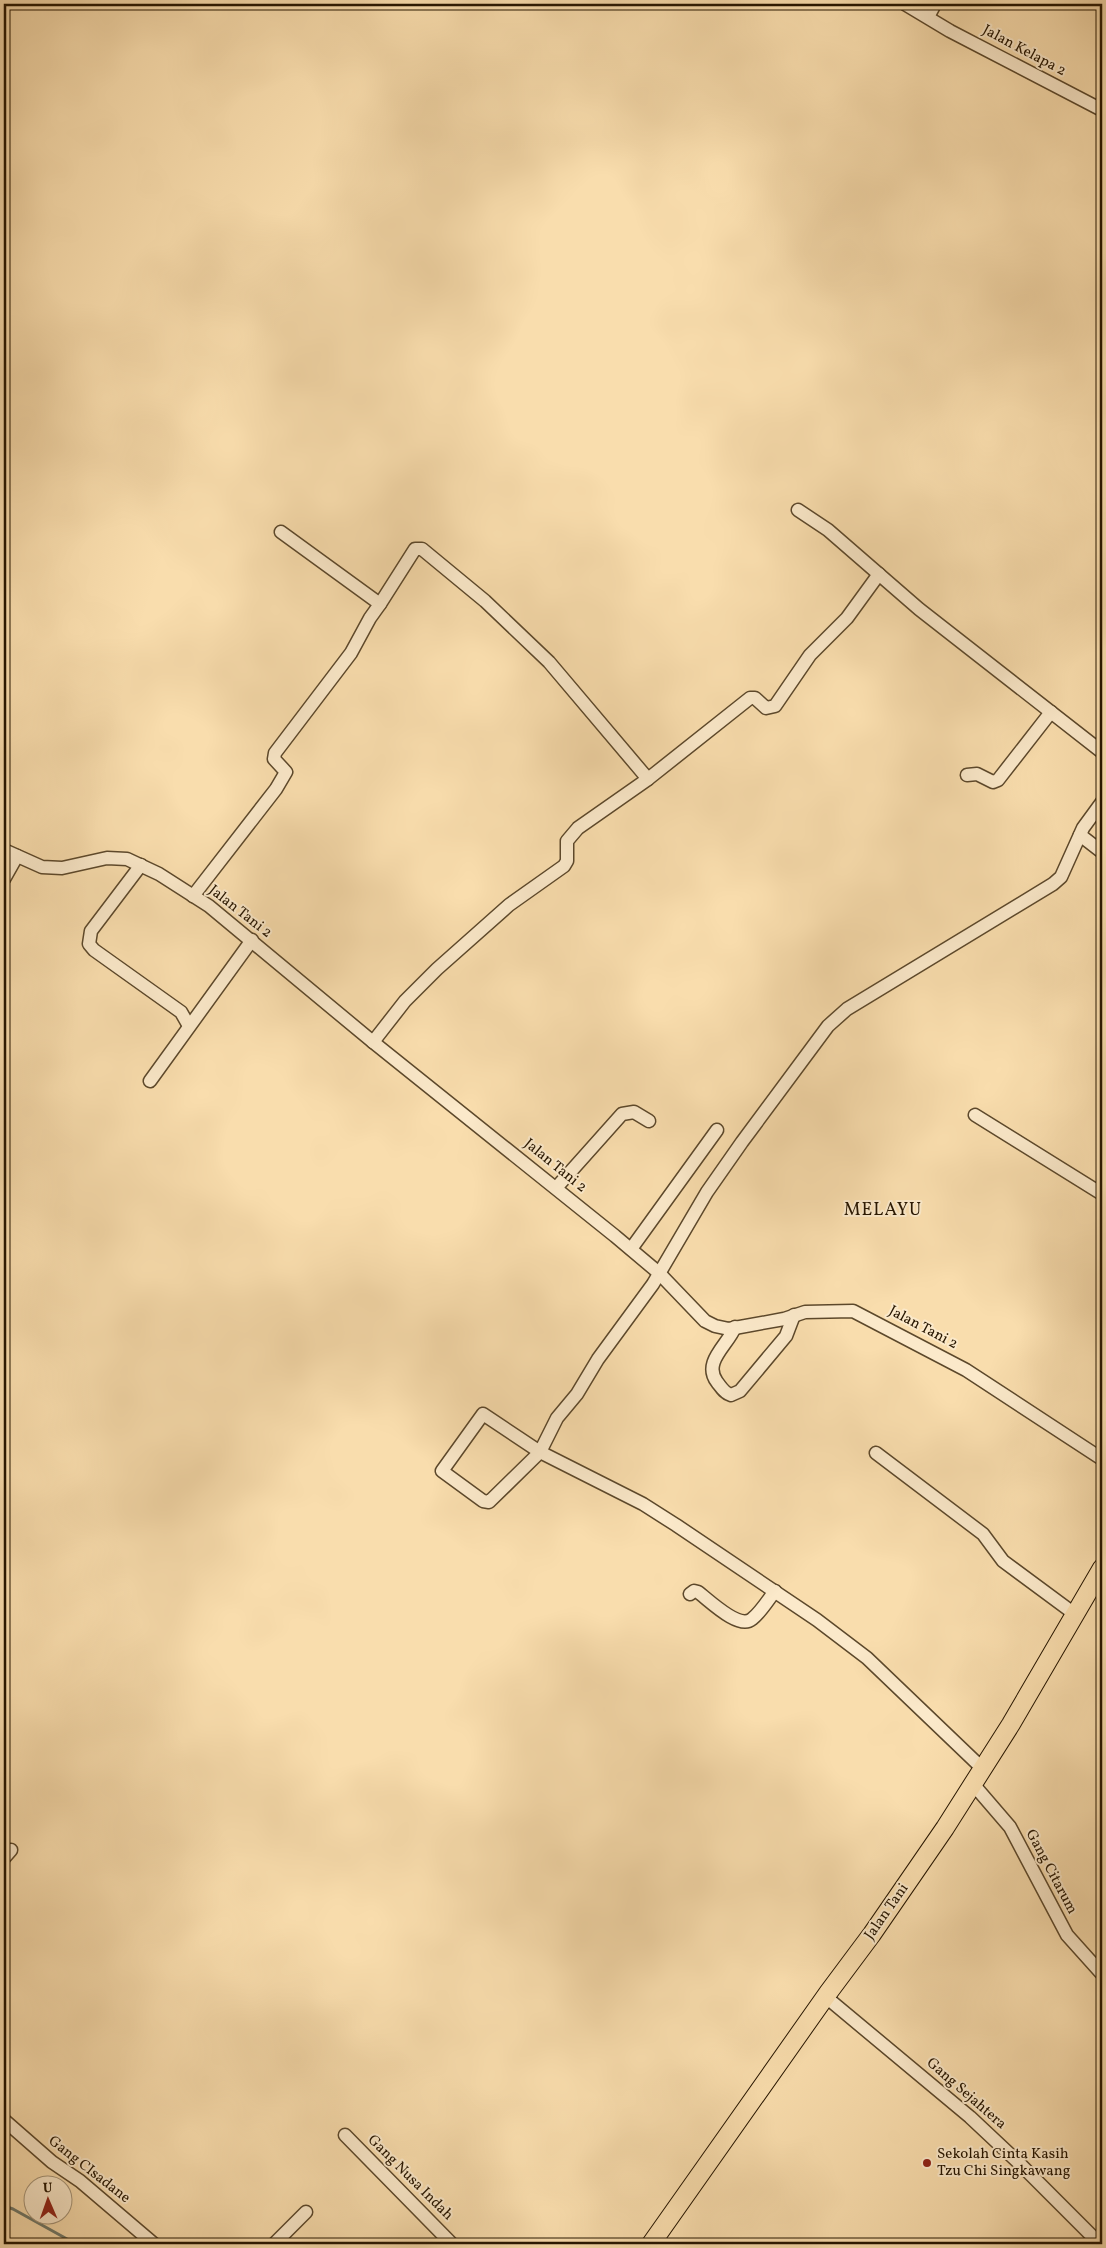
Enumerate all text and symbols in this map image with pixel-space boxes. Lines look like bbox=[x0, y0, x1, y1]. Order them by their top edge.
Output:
street label: Jalan Kelapa 2 bbox=[978, 20, 1070, 82]
street label: Jalan Tani 2 bbox=[204, 880, 276, 944]
street label: Jalan Tani 2 bbox=[519, 1134, 591, 1198]
district label: MELAYU bbox=[844, 1198, 922, 1223]
street label: Jalan Tani 2 bbox=[885, 1301, 961, 1355]
street label: Gang Citarum bbox=[1020, 1826, 1082, 1918]
street label: Jalan Tani bbox=[860, 1879, 914, 1945]
street label: Gang Sejahtera bbox=[921, 2053, 1011, 2135]
street label: Gang Nusa Indah bbox=[362, 2130, 458, 2226]
street label: Gang CIsadane bbox=[44, 2131, 134, 2209]
place label: Sekolah Cinta Kasih Tzu Chi Singkawang bbox=[937, 2144, 1071, 2182]
marker: Sekolah Cinta Kasih Tzu Chi Singkawang bbox=[921, 2157, 933, 2169]
north arrow bbox=[22, 2176, 72, 2226]
text: U bbox=[42, 2179, 53, 2198]

